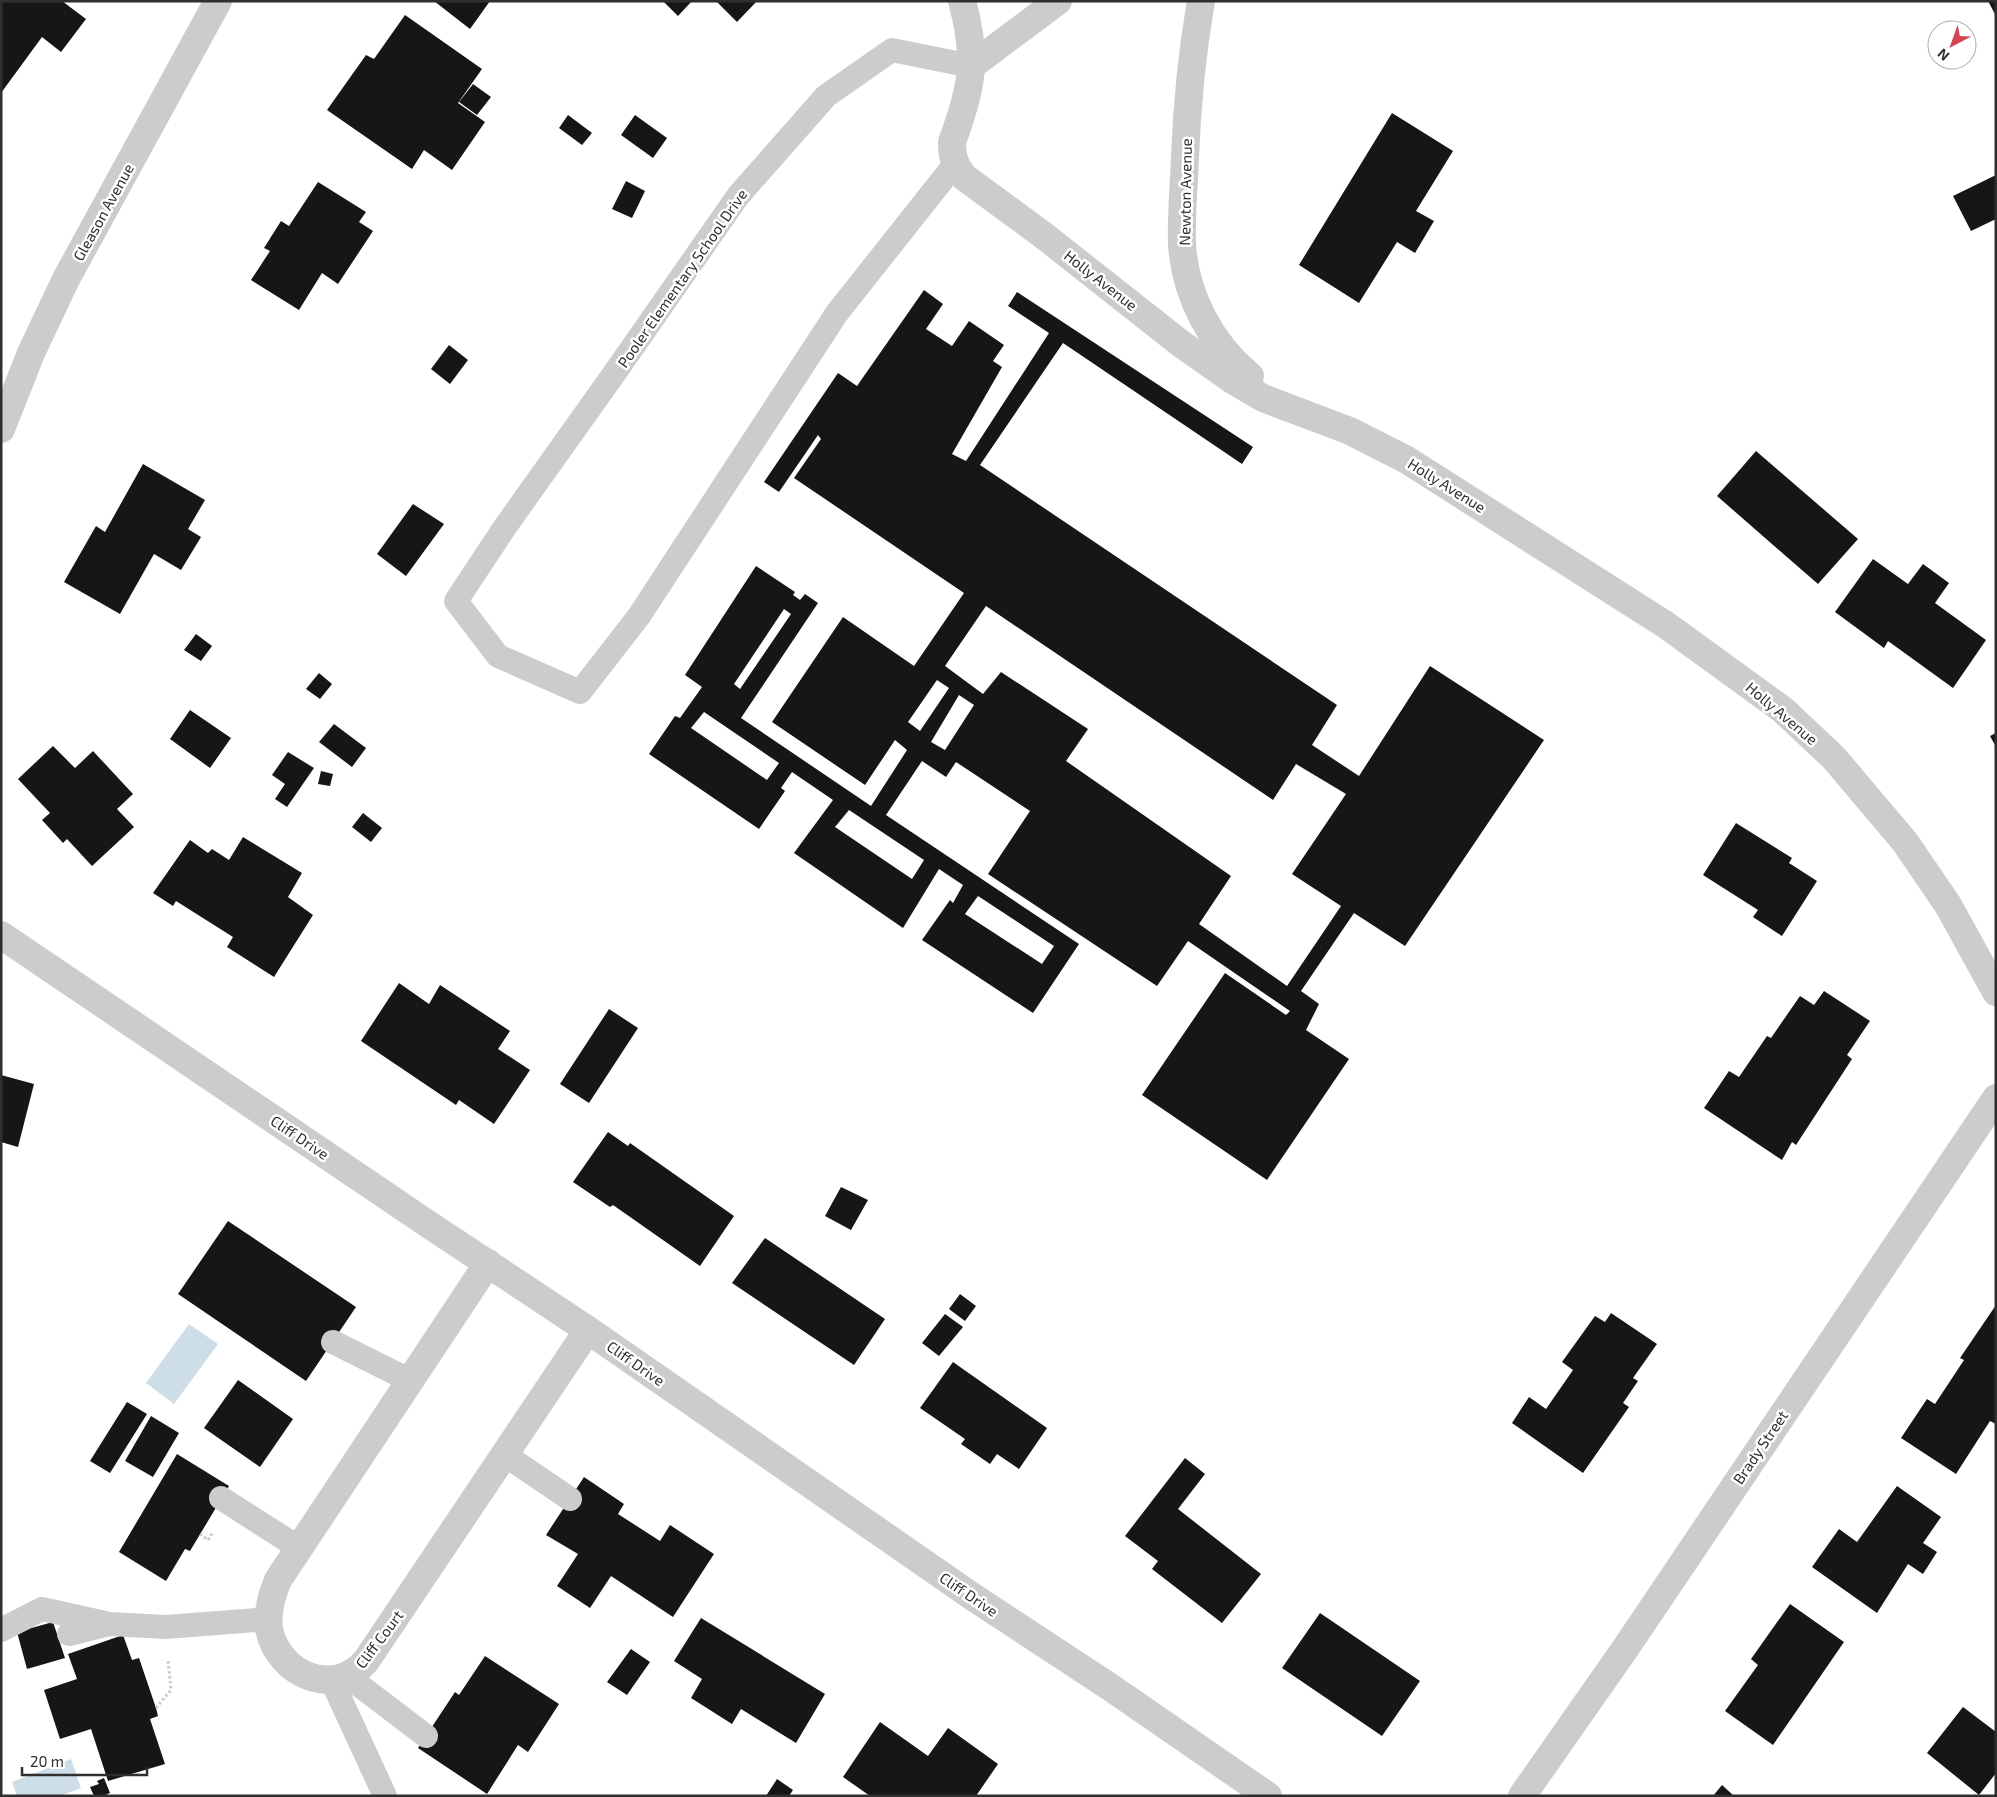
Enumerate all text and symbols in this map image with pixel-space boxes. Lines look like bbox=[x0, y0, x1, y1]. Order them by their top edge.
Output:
north arrow bbox=[1927, 20, 1977, 70]
text: N bbox=[1934, 45, 1953, 65]
street label: Newton Avenue bbox=[1175, 138, 1195, 246]
street label: Gleason Avenue bbox=[69, 160, 137, 264]
street label: Pooler Elementary School Drive bbox=[613, 185, 751, 371]
street label: Holly Avenue bbox=[1061, 246, 1141, 314]
street label: Holly Avenue bbox=[1405, 454, 1489, 516]
street label: Holly Avenue bbox=[1743, 678, 1821, 748]
street label: Cliff Drive bbox=[267, 1111, 333, 1163]
street label: Cliff Drive bbox=[604, 1337, 668, 1389]
street label: Brady Street bbox=[1729, 1407, 1791, 1487]
street label: Cliff Drive bbox=[936, 1568, 1002, 1620]
street label: Cliff Court bbox=[351, 1606, 407, 1672]
scale bar bbox=[22, 1744, 148, 1776]
text: 20 m bbox=[30, 1752, 64, 1770]

